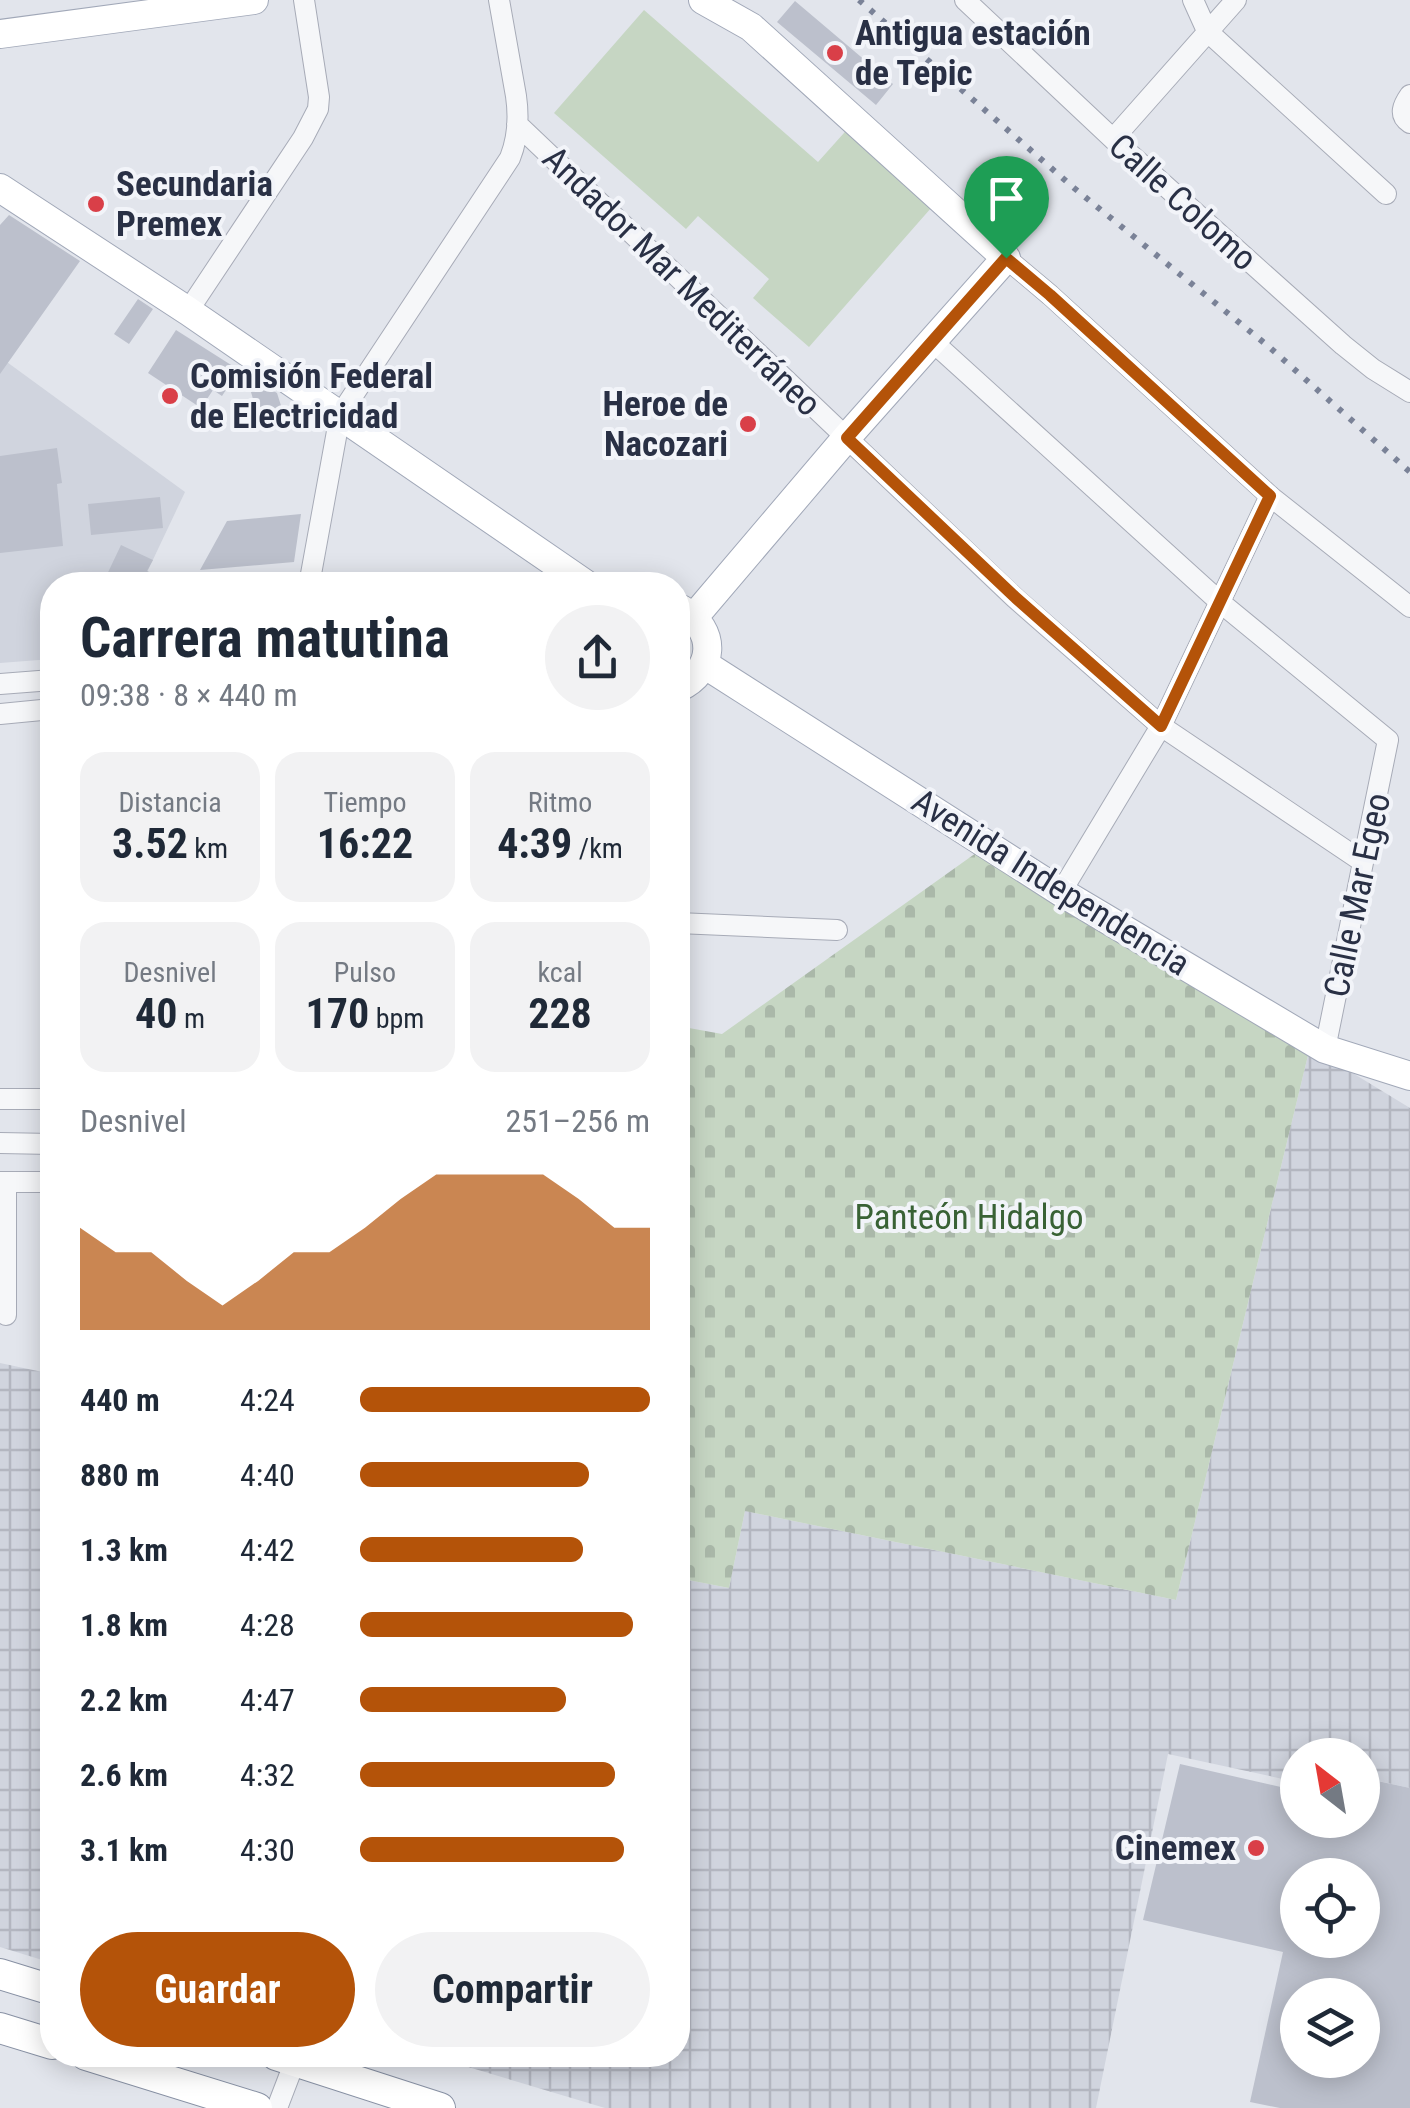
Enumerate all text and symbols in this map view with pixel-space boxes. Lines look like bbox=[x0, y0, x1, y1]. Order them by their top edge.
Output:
place label: Antigua estación de Tepic bbox=[855, 13, 1091, 94]
marker: Antigua estación de Tepic bbox=[824, 42, 846, 64]
street label: Calle Colomo bbox=[1101, 126, 1265, 279]
street label: Andador Mar Mediterráneo bbox=[534, 138, 829, 425]
pin bbox=[964, 156, 1049, 259]
place label: Secundaria Premex bbox=[116, 164, 273, 245]
icon: arrive bbox=[979, 171, 1034, 226]
marker: Secundaria Premex bbox=[85, 193, 107, 215]
place label: Comisión Federal de Electricidad bbox=[190, 356, 433, 437]
place label: Heroe de Nacozari bbox=[602, 384, 728, 465]
marker: Comisión Federal de Electricidad bbox=[159, 385, 181, 407]
marker: Heroe de Nacozari bbox=[737, 413, 759, 435]
button: share bbox=[545, 605, 650, 710]
text: Carrera matutina bbox=[80, 606, 450, 670]
text: 09:38 · 8 × 440 m bbox=[80, 676, 298, 714]
street label: Avenida Independencia bbox=[904, 780, 1197, 984]
text: Distancia bbox=[118, 786, 222, 819]
text: Tiempo bbox=[323, 786, 407, 819]
text: Ritmo bbox=[528, 786, 592, 819]
street label: Calle Mar Egeo bbox=[1316, 789, 1399, 1001]
text: 3.52 bbox=[112, 819, 188, 868]
text: 16:22 bbox=[317, 819, 413, 868]
text: 4:39 bbox=[497, 819, 572, 868]
text: km bbox=[188, 832, 228, 865]
text: /km bbox=[572, 832, 623, 865]
text: Desnivel bbox=[123, 956, 217, 989]
text: Pulso bbox=[334, 956, 396, 989]
text: kcal bbox=[537, 956, 583, 989]
text: 40 bbox=[135, 989, 177, 1038]
text: 170 bbox=[306, 989, 369, 1038]
text: 228 bbox=[528, 989, 592, 1038]
text: m bbox=[177, 1002, 205, 1035]
text: bpm bbox=[369, 1002, 424, 1035]
text: Desnivel bbox=[80, 1102, 187, 1140]
text: 251–256 m bbox=[505, 1102, 650, 1140]
park label: Panteón Hidalgo bbox=[855, 1197, 1083, 1238]
text: 440 m bbox=[80, 1381, 160, 1419]
text: 4:24 bbox=[240, 1381, 295, 1419]
text: 880 m bbox=[80, 1456, 160, 1494]
text: 4:40 bbox=[240, 1456, 295, 1494]
text: 1.3 km bbox=[80, 1531, 168, 1569]
text: 4:42 bbox=[240, 1531, 295, 1569]
text: 1.8 km bbox=[80, 1606, 168, 1644]
text: 4:28 bbox=[240, 1606, 295, 1644]
text: 2.2 km bbox=[80, 1681, 168, 1719]
text: 4:47 bbox=[240, 1681, 295, 1719]
north arrow bbox=[1280, 1738, 1380, 1838]
map controls bbox=[1280, 1738, 1380, 2078]
text: 2.6 km bbox=[80, 1756, 168, 1794]
text: 4:32 bbox=[240, 1756, 295, 1794]
place label: Cinemex bbox=[1115, 1828, 1236, 1869]
text: 3.1 km bbox=[80, 1831, 168, 1869]
text: 4:30 bbox=[240, 1831, 295, 1869]
marker: Cinemex bbox=[1245, 1837, 1267, 1859]
button: locate bbox=[1280, 1858, 1380, 1958]
button: Guardar bbox=[80, 1932, 355, 2047]
button: Compartir bbox=[375, 1932, 650, 2047]
button: layers bbox=[1280, 1978, 1380, 2078]

